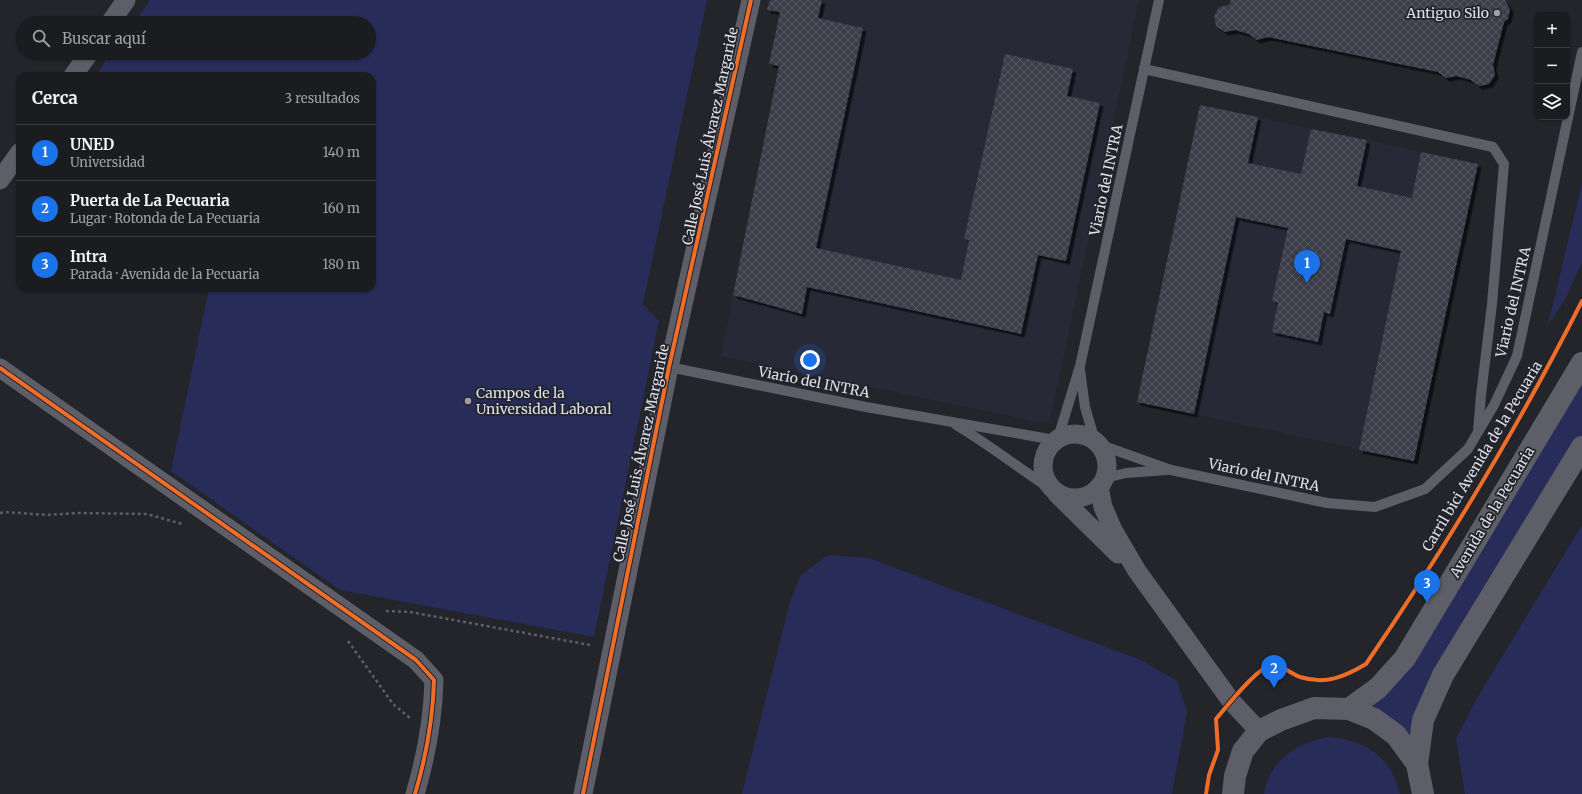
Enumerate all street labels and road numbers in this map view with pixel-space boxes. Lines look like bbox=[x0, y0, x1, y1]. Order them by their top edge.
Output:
street label: Calle José Luis Álvarez Margaride bbox=[678, 25, 742, 247]
street label: Viario del INTRA bbox=[1085, 123, 1127, 238]
street label: Viario del INTRA bbox=[1491, 245, 1535, 360]
street label: Calle José Luis Álvarez Margaride bbox=[609, 342, 673, 564]
street label: Carril bici Avenida de la Pecuaria bbox=[1418, 358, 1546, 554]
street label: Viario del INTRA bbox=[756, 362, 871, 402]
street label: Avenida de la Pecuaria bbox=[1446, 444, 1538, 580]
street label: Viario del INTRA bbox=[1206, 454, 1321, 496]

